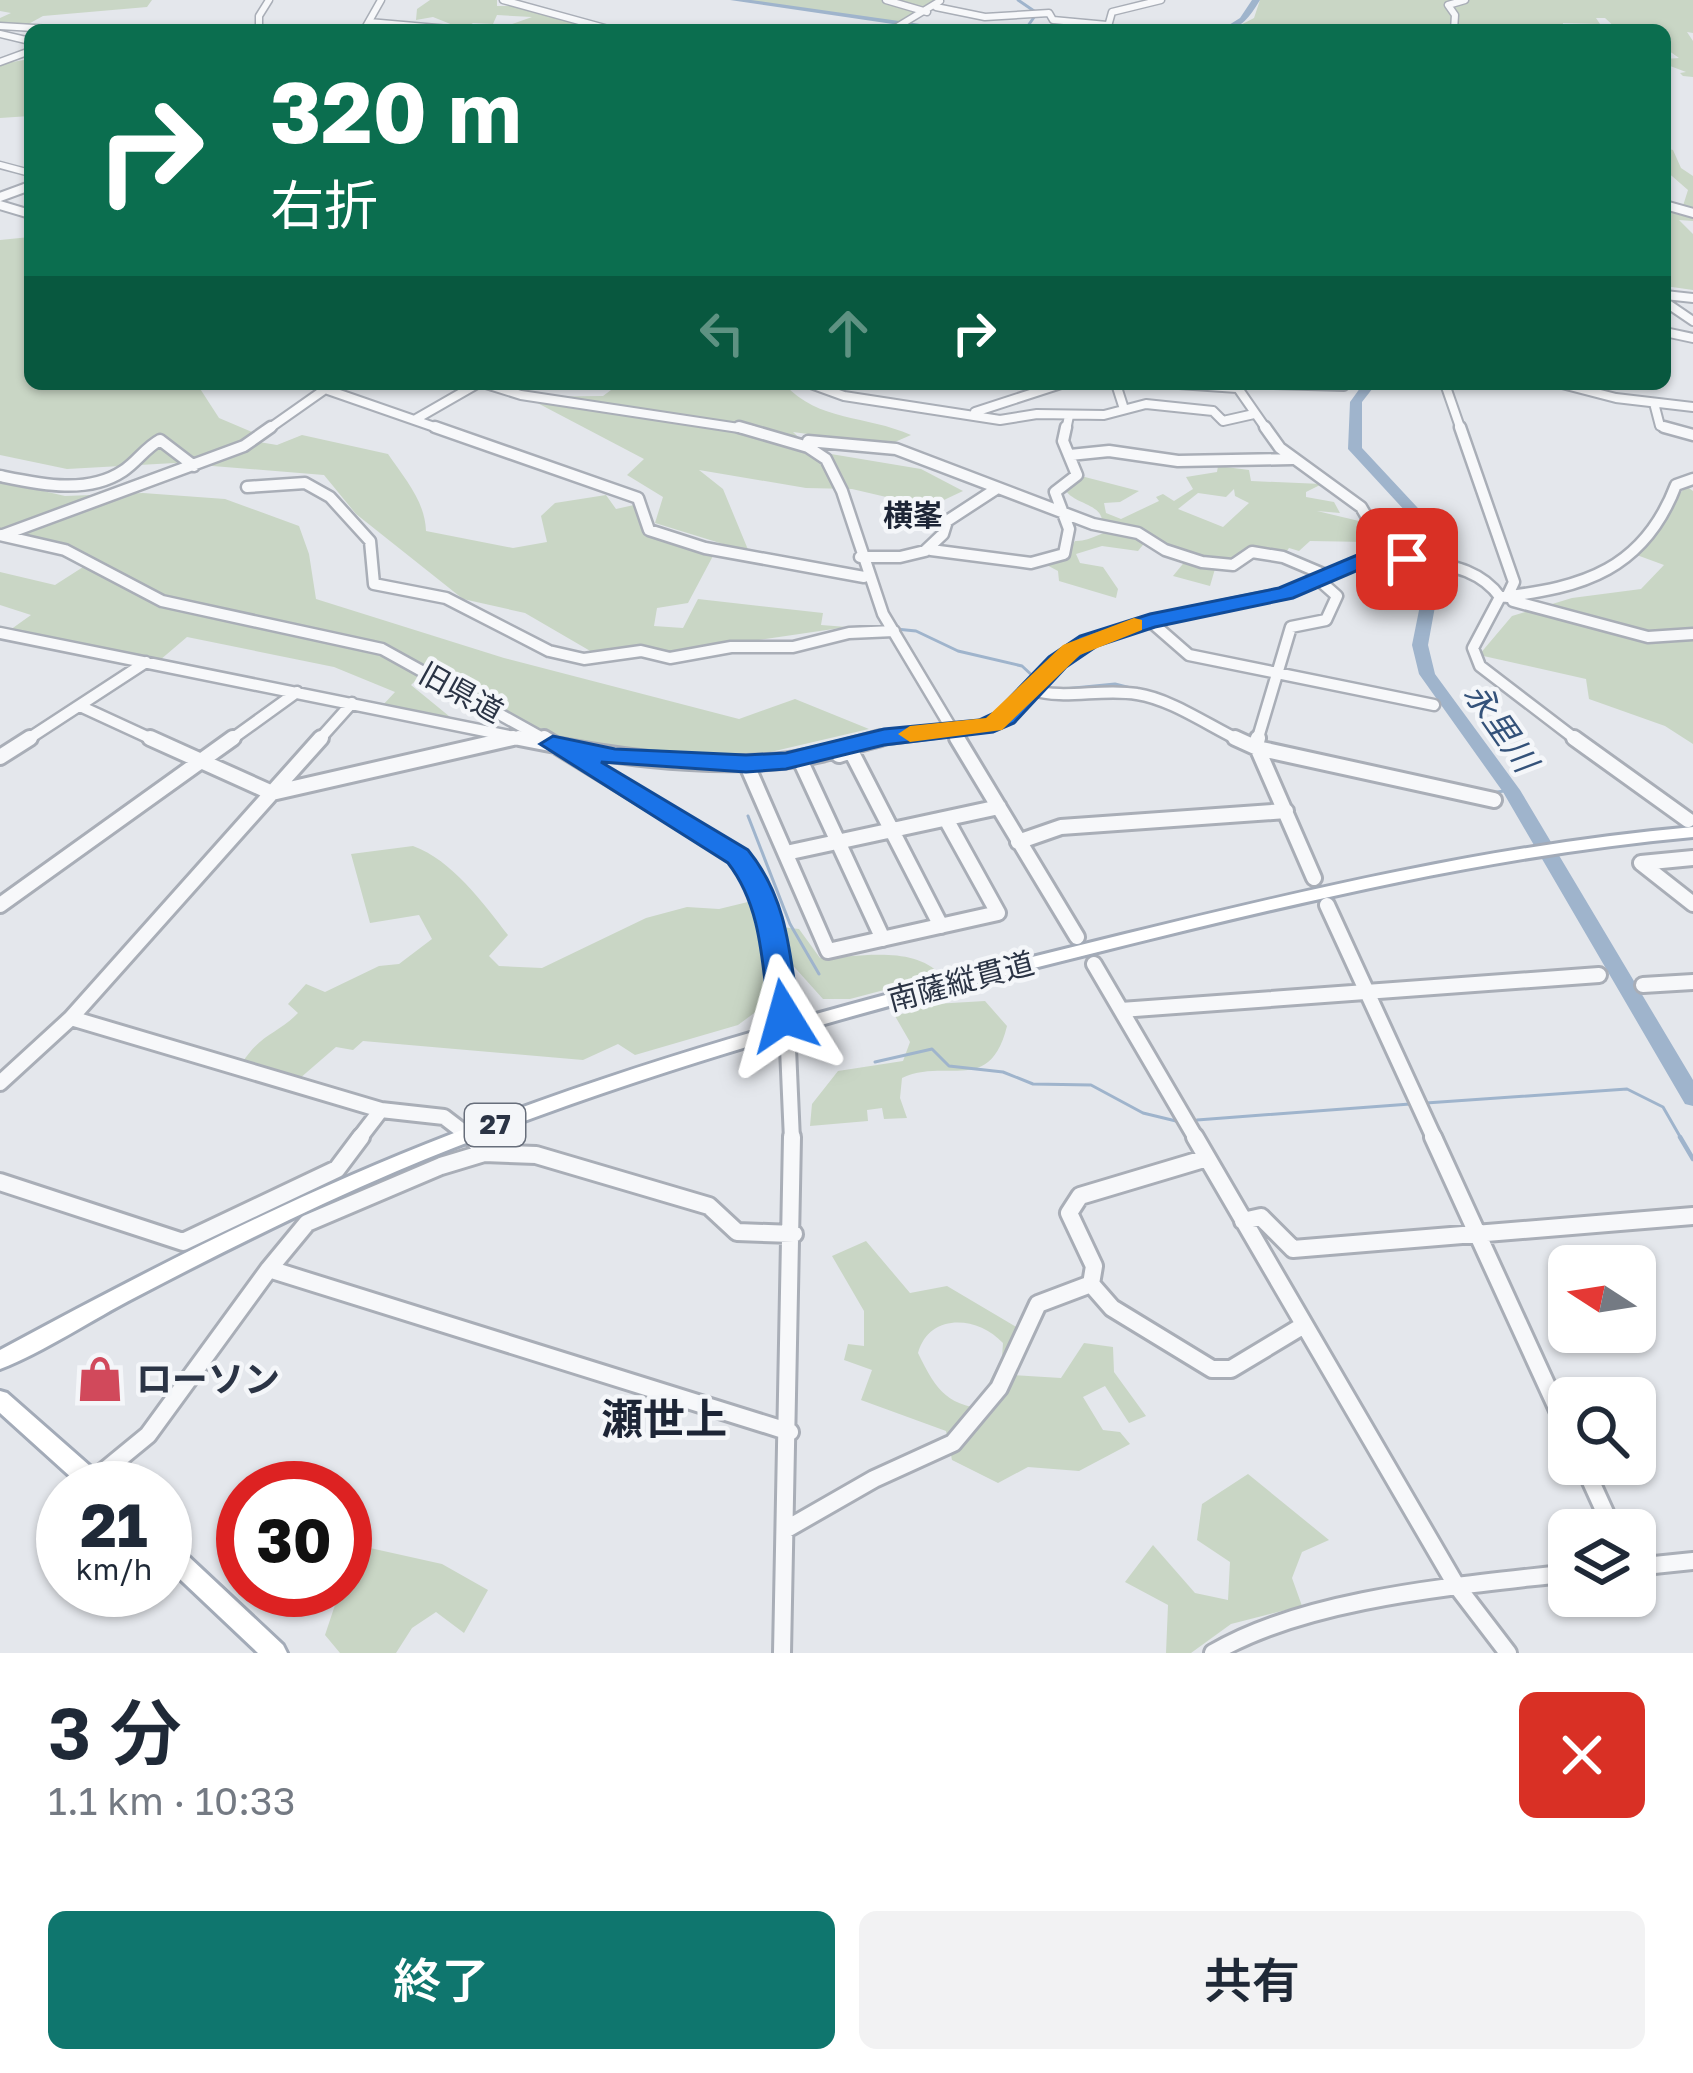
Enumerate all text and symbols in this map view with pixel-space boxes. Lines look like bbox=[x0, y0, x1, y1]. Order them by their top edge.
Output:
text: 320 m bbox=[270, 61, 522, 161]
icon: right bbox=[72, 72, 228, 228]
text: 右折 bbox=[270, 172, 378, 237]
icon: left bbox=[689, 300, 755, 366]
icon: ahead bbox=[815, 300, 881, 366]
icon: right bbox=[941, 300, 1007, 366]
district label: 横峯 bbox=[883, 497, 943, 533]
pin bbox=[1356, 508, 1458, 610]
icon: arrive bbox=[1374, 526, 1440, 592]
street label: 旧県道 bbox=[413, 655, 510, 730]
water label: 永里川 bbox=[1457, 675, 1547, 781]
street label: 南薩縦貫道 bbox=[884, 944, 1038, 1018]
position arrow bbox=[721, 953, 847, 1079]
road number: 27 bbox=[465, 1104, 525, 1146]
north arrow bbox=[1548, 1245, 1656, 1353]
map controls bbox=[1548, 1245, 1656, 1617]
shop icon: ローソン bbox=[75, 1354, 125, 1404]
place label: ローソン bbox=[136, 1357, 280, 1400]
button: search bbox=[1548, 1377, 1656, 1485]
district label: 瀬世上 bbox=[601, 1393, 727, 1443]
speed limit sign: 30 bbox=[216, 1461, 372, 1617]
text: 21 bbox=[80, 1488, 148, 1560]
button: layers bbox=[1548, 1509, 1656, 1617]
text: km/h bbox=[76, 1551, 152, 1587]
text: 3 分 bbox=[48, 1688, 182, 1775]
button: close bbox=[1519, 1692, 1645, 1818]
text: 1.1 km · 10:33 bbox=[48, 1777, 295, 1824]
button: 終了 bbox=[48, 1911, 835, 2049]
button: 共有 bbox=[859, 1911, 1645, 2049]

